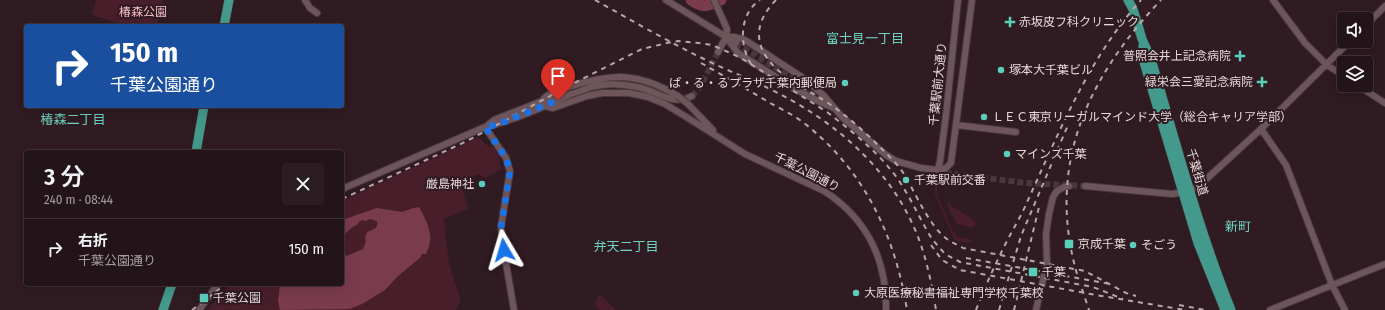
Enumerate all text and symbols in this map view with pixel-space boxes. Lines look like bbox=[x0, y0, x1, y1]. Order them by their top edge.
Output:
park label: 椿森公園 bbox=[119, 5, 167, 19]
map controls bbox=[1337, 12, 1373, 92]
button: sound bbox=[1337, 12, 1373, 48]
place label: 赤坂皮フ科クリニック bbox=[1019, 15, 1139, 29]
marker: 赤坂皮フ科クリニック bbox=[1004, 16, 1016, 28]
district label: 富士見一丁目 bbox=[826, 31, 904, 46]
text: 150 m bbox=[110, 36, 178, 69]
icon: right bbox=[44, 40, 96, 92]
street label: 千葉駅前大通り bbox=[927, 41, 949, 127]
place label: 普照会井上記念病院 bbox=[1123, 49, 1231, 63]
marker: 普照会井上記念病院 bbox=[1234, 50, 1246, 62]
button: layers bbox=[1337, 56, 1373, 92]
pin bbox=[541, 59, 575, 100]
place label: 塚本大千葉ビル bbox=[1009, 63, 1093, 77]
icon: arrive bbox=[547, 65, 569, 87]
marker: 塚本大千葉ビル bbox=[996, 65, 1006, 75]
text: 千葉公園通り bbox=[110, 74, 218, 96]
place label: 緑栄会三愛記念病院 bbox=[1145, 75, 1253, 89]
place label: ぱ・る・るプラザ千葉内郵便局 bbox=[669, 76, 837, 90]
marker: 緑栄会三愛記念病院 bbox=[1256, 76, 1268, 88]
marker: ぱ・る・るプラザ千葉内郵便局 bbox=[840, 78, 850, 88]
place label: ＬＥＣ東京リーガルマインド大学（総合キャリア学部） bbox=[992, 110, 1292, 124]
district label: 椿森二丁目 bbox=[40, 112, 106, 127]
marker: ＬＥＣ東京リーガルマインド大学（総合キャリア学部） bbox=[979, 112, 989, 122]
place label: マインズ千葉 bbox=[1015, 147, 1087, 161]
street label: 千葉街道 bbox=[1184, 147, 1210, 197]
street label: 千葉公園通り bbox=[772, 149, 842, 195]
marker: マインズ千葉 bbox=[1002, 149, 1012, 159]
text: 3 分 bbox=[44, 163, 84, 191]
button: close bbox=[282, 163, 324, 205]
place label: 千葉駅前交番 bbox=[914, 173, 986, 187]
marker: 千葉駅前交番 bbox=[901, 175, 911, 185]
place label: 厳島神社 bbox=[426, 177, 474, 191]
marker: 厳島神社 bbox=[477, 179, 487, 189]
text: 240 m · 08:44 bbox=[44, 192, 113, 207]
district label: 新町 bbox=[1225, 219, 1251, 234]
position arrow bbox=[483, 229, 525, 271]
text: 右折 bbox=[78, 232, 108, 250]
place label: 京成千葉 bbox=[1078, 237, 1126, 251]
icon: right bbox=[44, 238, 66, 260]
marker: 京成千葉 bbox=[1063, 238, 1075, 250]
place label: そごう bbox=[1141, 238, 1177, 252]
district label: 弁天二丁目 bbox=[593, 239, 659, 254]
text: 150 m bbox=[288, 240, 324, 258]
marker: そごう bbox=[1128, 240, 1138, 250]
text: 千葉公園通り bbox=[78, 253, 156, 268]
place label: 千葉 bbox=[1042, 265, 1066, 279]
marker: 千葉 bbox=[1027, 266, 1039, 278]
place label: 大原医療秘書福祉専門学校千葉校 bbox=[864, 286, 1044, 300]
marker: 大原医療秘書福祉専門学校千葉校 bbox=[851, 288, 861, 298]
place label: 千葉公園 bbox=[213, 291, 261, 305]
marker: 千葉公園 bbox=[198, 292, 210, 304]

